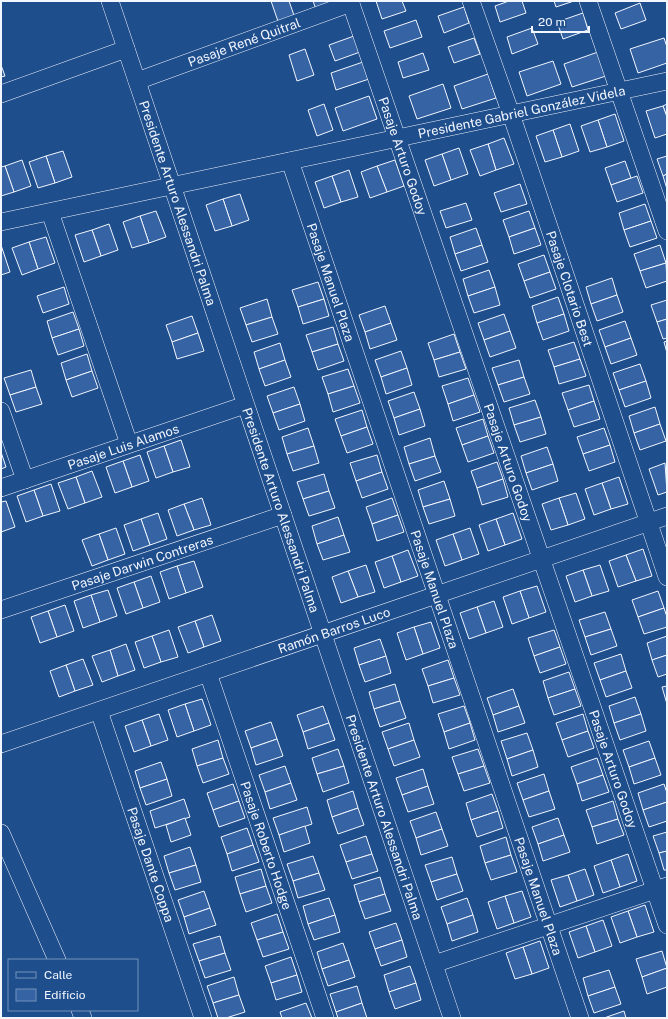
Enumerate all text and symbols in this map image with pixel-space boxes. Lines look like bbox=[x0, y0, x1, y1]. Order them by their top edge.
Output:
scale bar bbox=[532, 8, 589, 34]
street label: Pasaje René Quitral bbox=[186, 15, 302, 69]
text: 20 m bbox=[538, 15, 566, 29]
street label: Presidente Gabriel González Videla bbox=[416, 83, 626, 141]
street label: Pasaje Arturo Godoy bbox=[376, 95, 430, 217]
street label: Presidente Arturo Alessandri Palma bbox=[136, 98, 219, 307]
street label: Pasaje Manuel Plaza bbox=[304, 221, 358, 343]
street label: Pasaje Clotario Best bbox=[543, 229, 596, 348]
street label: Pasaje Arturo Godoy bbox=[481, 401, 536, 524]
street label: Presidente Arturo Alessandri Palma bbox=[240, 406, 323, 614]
street label: Pasaje Luis Alamos bbox=[66, 421, 181, 472]
street label: Pasaje Manuel Plaza bbox=[408, 528, 462, 650]
street label: Pasaje Darwin Contreras bbox=[70, 532, 215, 593]
street label: Ramón Barros Luco bbox=[276, 604, 392, 656]
street label: Pasaje Arturo Godoy bbox=[586, 708, 641, 830]
street label: Presidente Arturo Alessandri Palma bbox=[343, 713, 426, 922]
street label: Pasaje Roberto Hodge bbox=[238, 779, 295, 911]
street label: Pasaje Dante Coppa bbox=[125, 805, 177, 924]
street label: Pasaje Manuel Plaza bbox=[512, 835, 566, 957]
legend bbox=[8, 959, 138, 1011]
text: Calle bbox=[44, 968, 73, 982]
text: Edificio bbox=[44, 988, 86, 1002]

